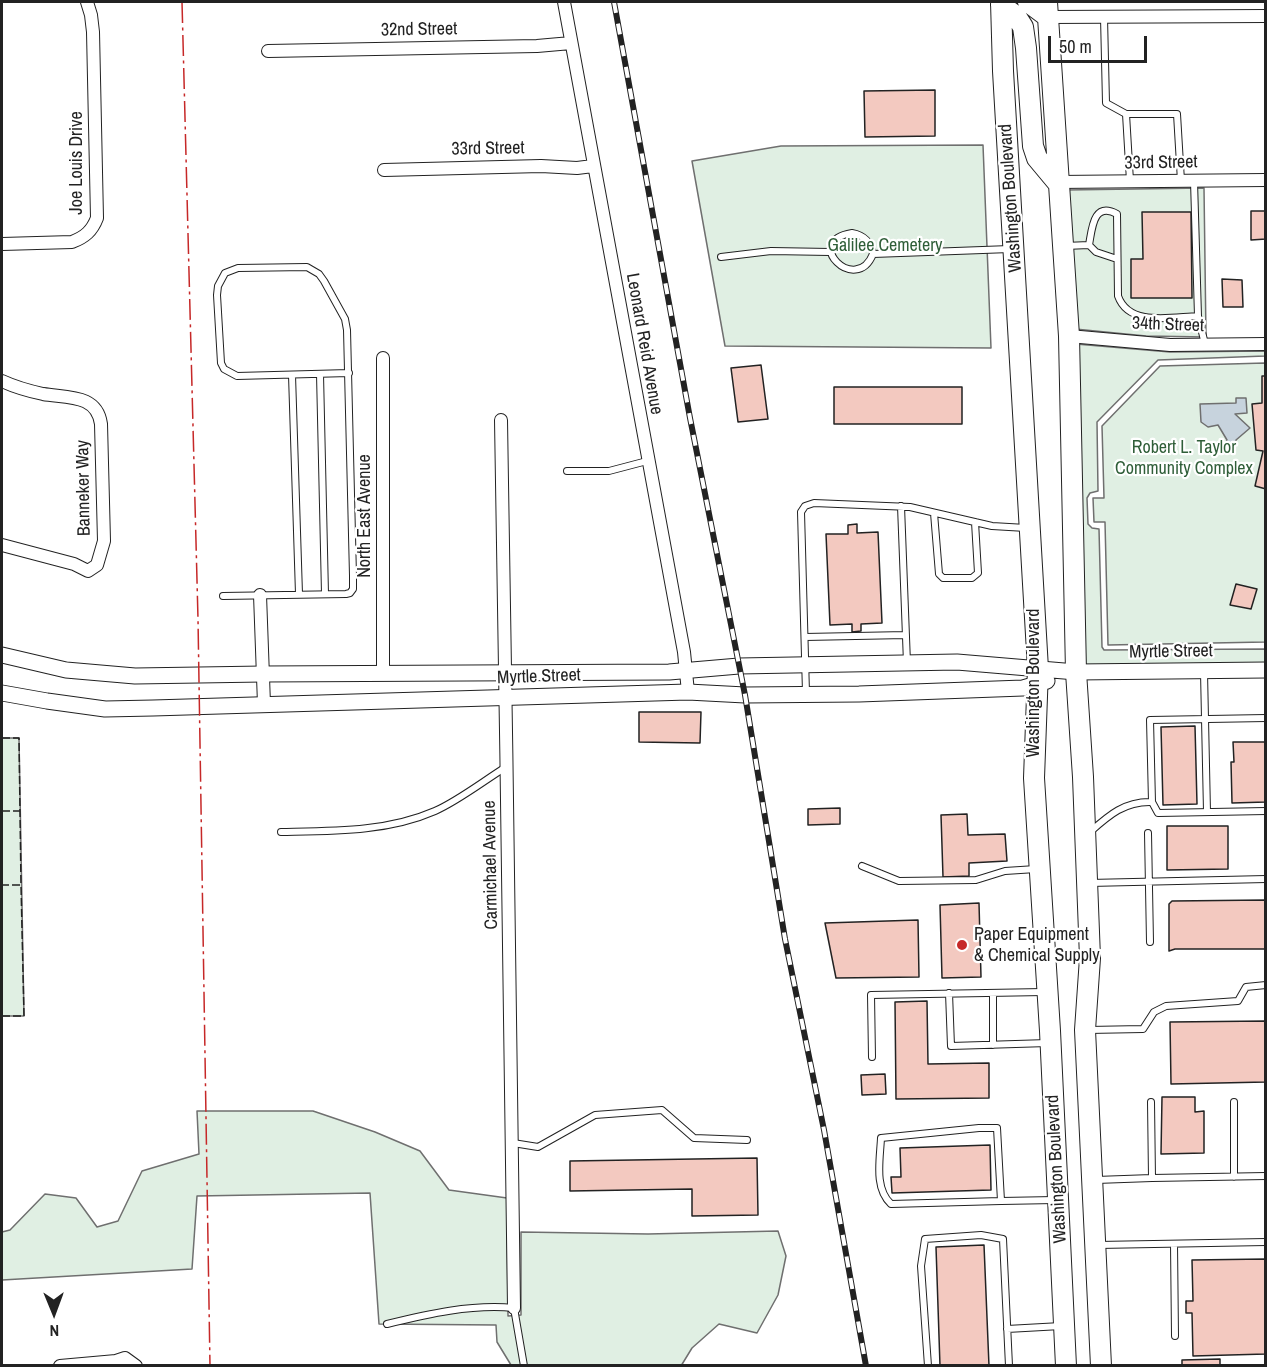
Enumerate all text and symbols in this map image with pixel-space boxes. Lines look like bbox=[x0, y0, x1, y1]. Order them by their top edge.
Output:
street label: 32nd Street bbox=[381, 19, 457, 41]
scale bar bbox=[1051, 24, 1150, 62]
text: 50 m bbox=[1059, 34, 1092, 59]
street label: Joe Louis Drive bbox=[66, 111, 88, 215]
street label: Washington Boulevard bbox=[995, 123, 1027, 273]
street label: 33rd Street bbox=[451, 138, 525, 160]
street label: 33rd Street bbox=[1124, 152, 1198, 174]
park label: Galilee Cemetery bbox=[828, 235, 942, 257]
street label: Leonard Reid Avenue bbox=[621, 272, 667, 416]
street label: 34th Street bbox=[1132, 313, 1204, 337]
park label: Robert L. Taylor Community Complex bbox=[1115, 437, 1253, 480]
street label: Banneker Way bbox=[72, 440, 96, 536]
street label: North East Avenue bbox=[354, 454, 376, 578]
street label: Washington Boulevard bbox=[1023, 609, 1045, 757]
street label: Myrtle Street bbox=[1129, 640, 1213, 664]
street label: Myrtle Street bbox=[497, 665, 581, 689]
street label: Carmichael Avenue bbox=[479, 800, 503, 930]
place label: Paper Equipment & Chemical Supply bbox=[974, 924, 1100, 966]
marker: Paper Equipment & Chemical Supply bbox=[955, 938, 969, 952]
street label: Washington Boulevard bbox=[1042, 1094, 1072, 1244]
north arrow bbox=[24, 1283, 84, 1343]
text: N bbox=[49, 1320, 59, 1342]

